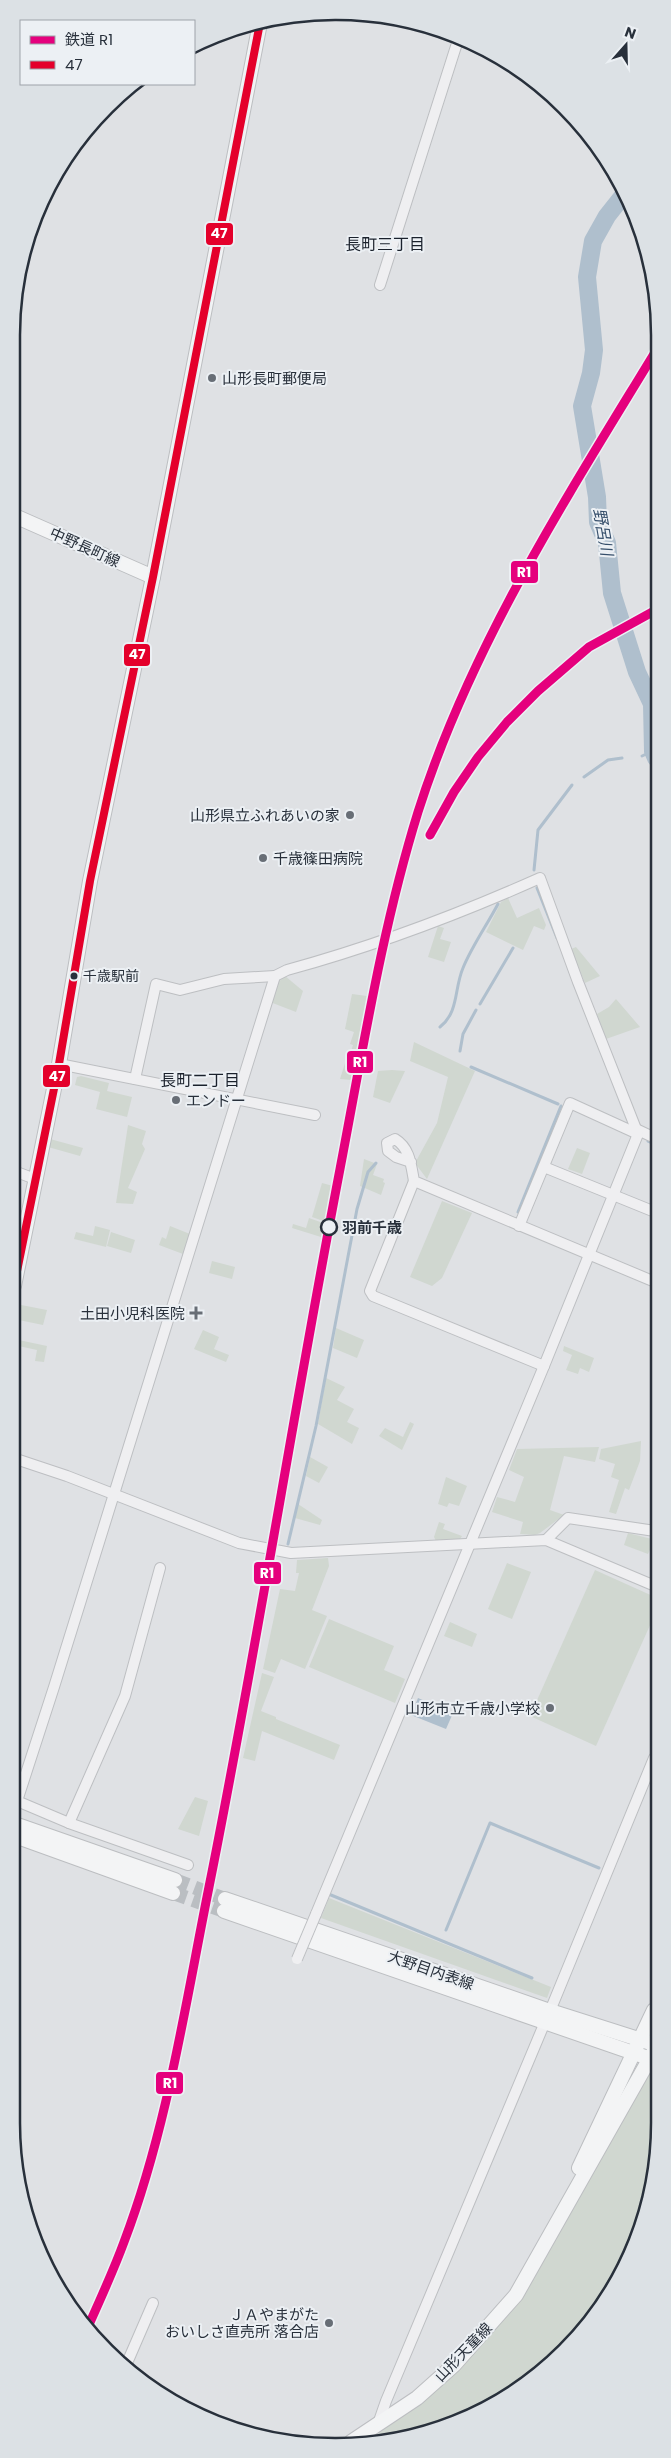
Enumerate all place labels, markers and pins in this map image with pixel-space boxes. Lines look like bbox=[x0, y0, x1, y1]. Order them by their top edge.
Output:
place label: 山形長町郵便局 bbox=[222, 368, 327, 389]
marker: 山形長町郵便局 bbox=[206, 372, 218, 384]
place label: 山形県立ふれあいの家 bbox=[190, 805, 340, 826]
marker: 山形県立ふれあいの家 bbox=[344, 809, 356, 821]
place label: 千歳篠田病院 bbox=[273, 848, 363, 869]
marker: 千歳篠田病院 bbox=[257, 852, 269, 864]
place label: 千歳駅前 bbox=[83, 966, 139, 986]
marker: 千歳駅前 bbox=[69, 971, 79, 981]
place label: エンドー bbox=[186, 1090, 246, 1111]
marker: エンドー bbox=[170, 1094, 182, 1106]
place label: 羽前千歳 bbox=[342, 1217, 402, 1238]
marker: 羽前千歳 bbox=[320, 1218, 338, 1236]
place label: 土田小児科医院 bbox=[80, 1303, 185, 1324]
marker: 土田小児科医院 bbox=[189, 1306, 203, 1320]
place label: 山形市立千歳小学校 bbox=[405, 1698, 540, 1719]
marker: 山形市立千歳小学校 bbox=[544, 1702, 556, 1714]
place label: ＪＡやまがた おいしさ直売所 落合店 bbox=[165, 2304, 319, 2342]
marker: ＪＡやまがた おいしさ直売所 落合店 bbox=[323, 2317, 335, 2329]

